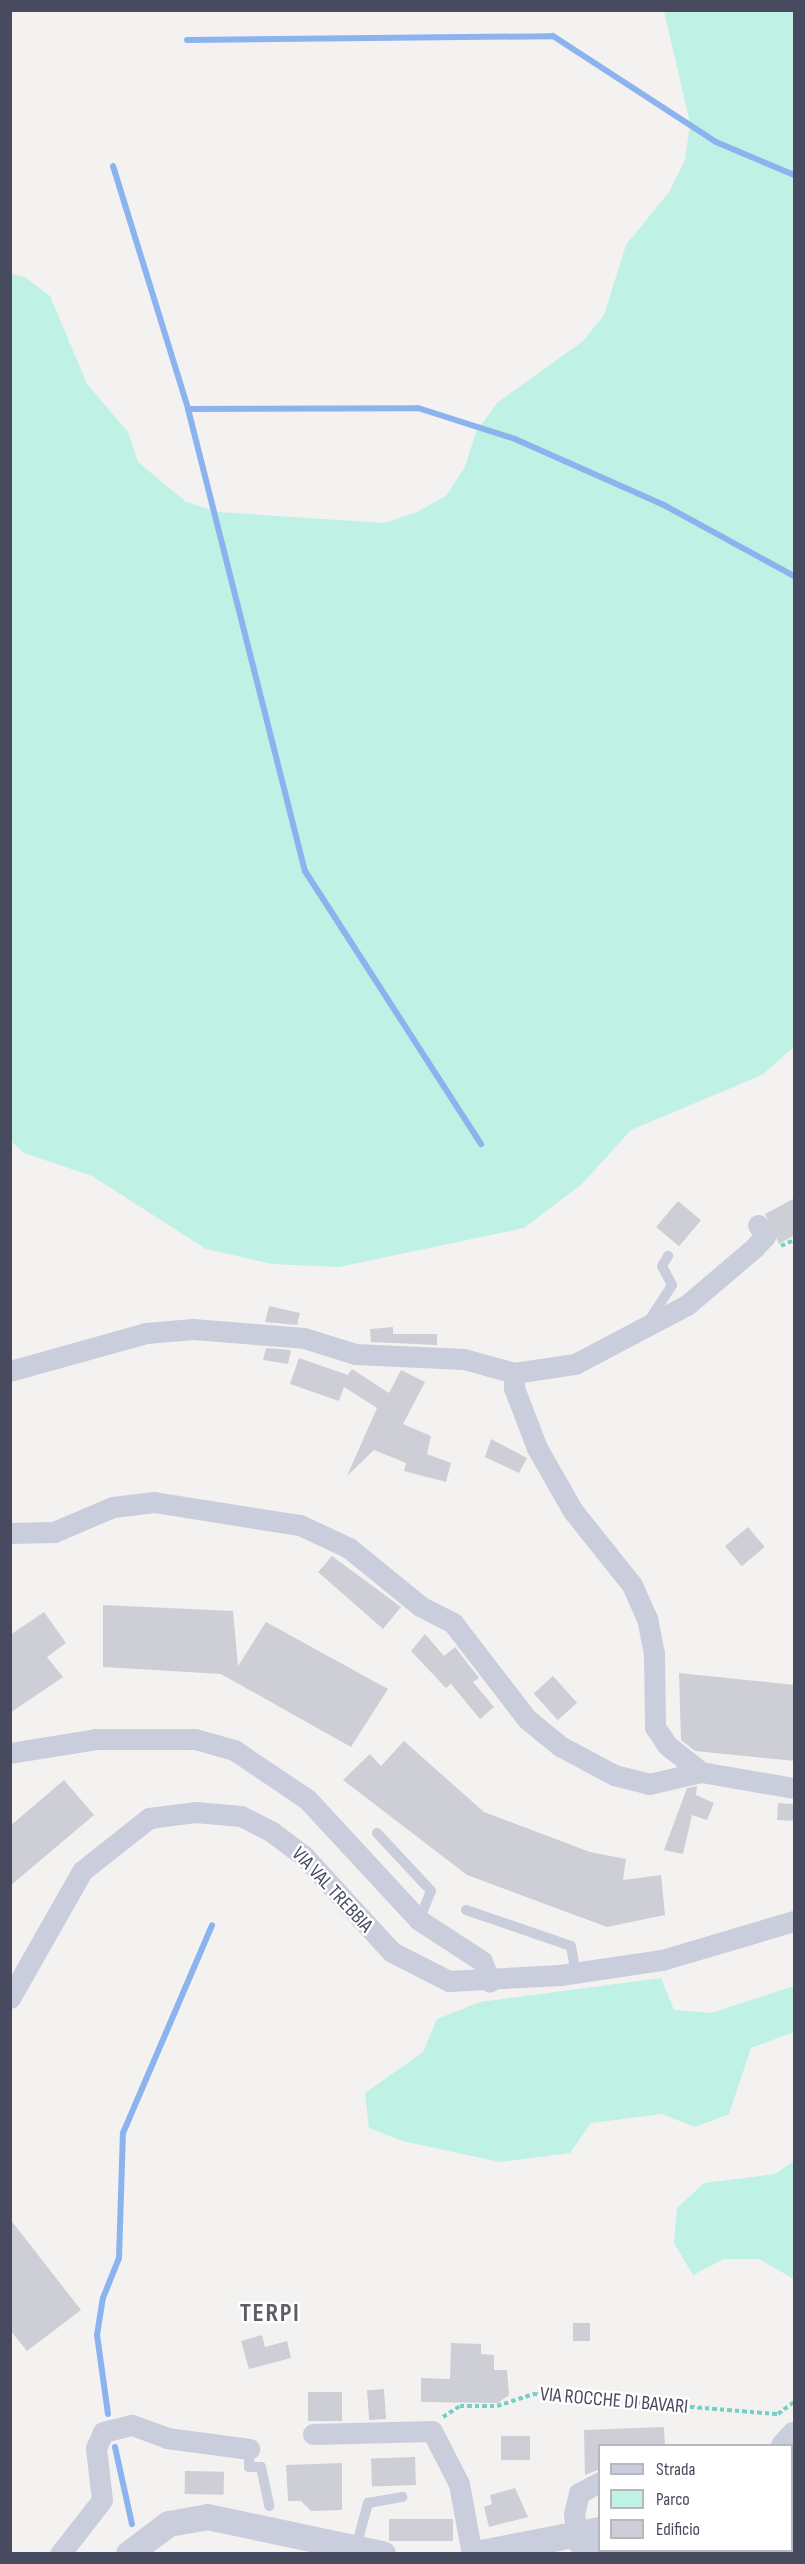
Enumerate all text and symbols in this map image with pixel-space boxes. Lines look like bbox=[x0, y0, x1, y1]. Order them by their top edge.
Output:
street label: VIA VAL TREBBIA bbox=[286, 1842, 378, 1938]
district label: TERPI bbox=[240, 2298, 300, 2330]
street label: VIA ROCCHE DI BAVARI bbox=[539, 2383, 689, 2419]
legend bbox=[598, 2444, 793, 2552]
text: Strada bbox=[656, 2459, 695, 2480]
text: Parco bbox=[656, 2489, 690, 2510]
text: Edificio bbox=[656, 2519, 700, 2540]

